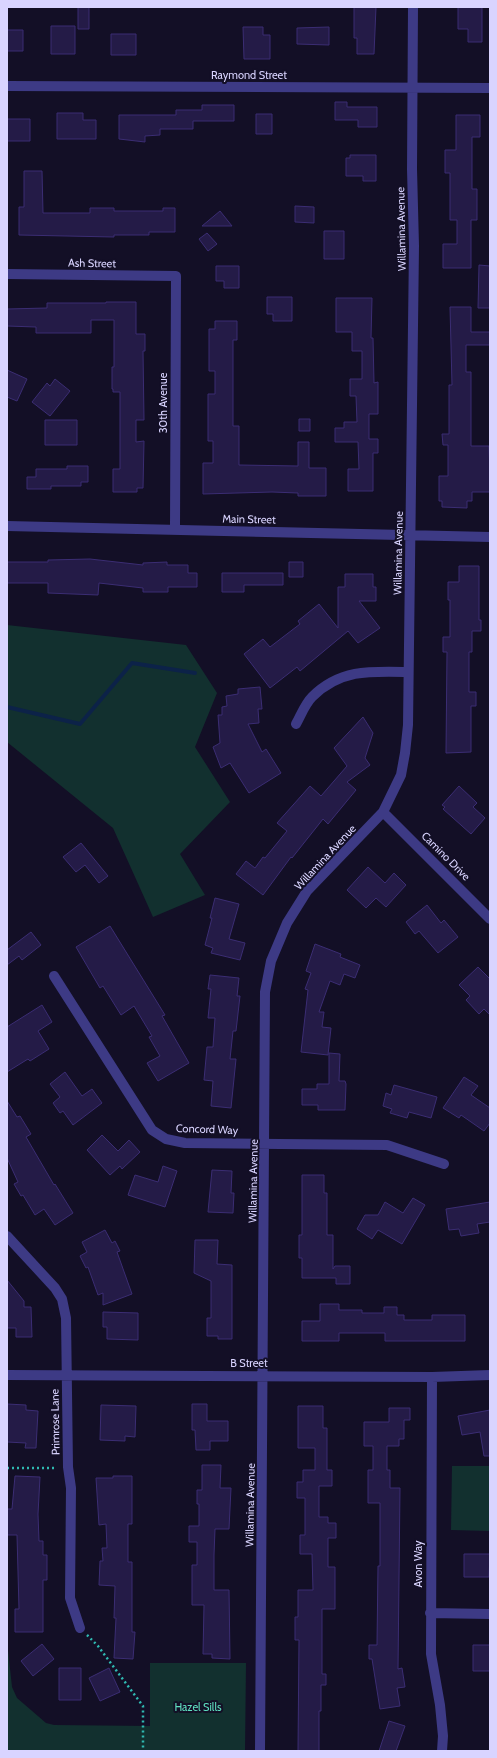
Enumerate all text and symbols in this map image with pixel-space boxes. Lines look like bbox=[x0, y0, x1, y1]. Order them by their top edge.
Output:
street label: Raymond Street bbox=[211, 68, 287, 82]
street label: Willamina Avenue bbox=[393, 187, 409, 271]
street label: Ash Street bbox=[68, 256, 116, 270]
street label: 30th Avenue bbox=[156, 372, 170, 433]
street label: Willamina Avenue bbox=[390, 511, 406, 595]
street label: Main Street bbox=[222, 512, 276, 526]
street label: Willamina Avenue bbox=[291, 821, 359, 892]
street label: Camino Drive bbox=[419, 829, 474, 884]
street label: Concord Way bbox=[176, 1121, 239, 1137]
street label: Willamina Avenue bbox=[245, 1139, 261, 1223]
street label: B Street bbox=[230, 1356, 268, 1370]
street label: Primrose Lane bbox=[47, 1388, 63, 1455]
street label: Willamina Avenue bbox=[242, 1463, 258, 1547]
street label: Avon Way bbox=[411, 1540, 425, 1587]
park label: Hazel Sills bbox=[174, 1700, 222, 1714]

